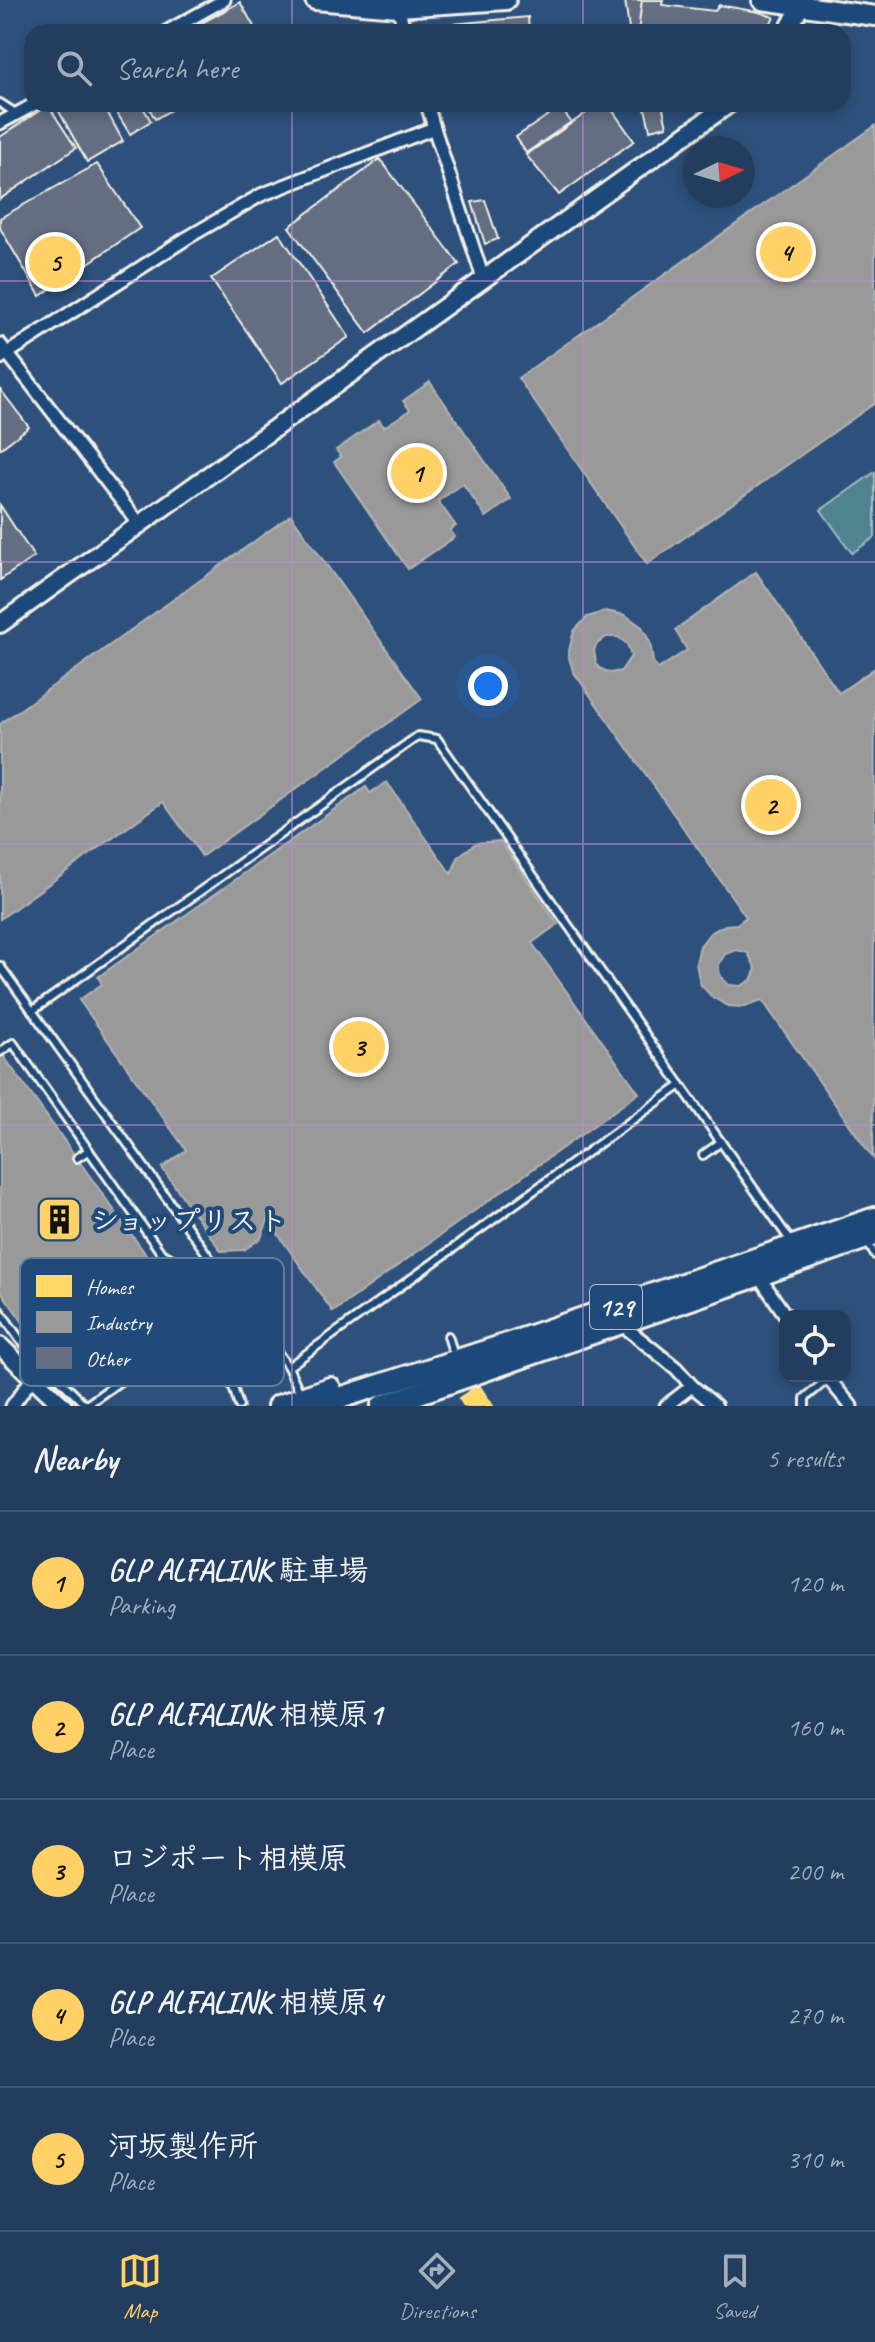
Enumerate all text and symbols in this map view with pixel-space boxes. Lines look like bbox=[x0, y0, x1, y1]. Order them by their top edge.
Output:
search box bbox=[24, 24, 851, 112]
icon: search bbox=[52, 46, 96, 90]
text: Search here bbox=[116, 49, 238, 87]
north arrow bbox=[683, 136, 755, 208]
pin: 4 bbox=[760, 222, 812, 282]
pin: 5 bbox=[29, 232, 81, 292]
pin: 1 bbox=[391, 443, 443, 503]
your location bbox=[468, 666, 508, 706]
pin: 2 bbox=[745, 775, 797, 835]
pin: 3 bbox=[333, 1017, 385, 1077]
building icon: ショップリスト bbox=[36, 1196, 84, 1244]
place label: ショップリスト bbox=[91, 1203, 287, 1238]
legend bbox=[20, 1258, 284, 1386]
text: Homes bbox=[86, 1273, 135, 1301]
road number: 129 bbox=[590, 1285, 642, 1329]
text: Industry bbox=[86, 1309, 154, 1337]
map controls bbox=[779, 1310, 851, 1382]
button: locate bbox=[779, 1310, 851, 1382]
text: Other bbox=[86, 1345, 132, 1373]
text: Nearby bbox=[32, 1437, 118, 1480]
text: 5 results bbox=[767, 1442, 843, 1475]
text: GLP ALFALINK 駐車場 bbox=[108, 1551, 369, 1589]
text: 1 bbox=[52, 1567, 64, 1600]
text: 120 m bbox=[787, 1567, 843, 1600]
text: Parking bbox=[108, 1589, 175, 1622]
text: GLP ALFALINK 相模原1 bbox=[108, 1695, 382, 1733]
text: 2 bbox=[52, 1711, 64, 1744]
text: 160 m bbox=[787, 1711, 843, 1744]
text: Place bbox=[108, 1733, 154, 1766]
text: ロジポート相模原 bbox=[108, 1839, 348, 1877]
text: 3 bbox=[52, 1855, 64, 1888]
text: 200 m bbox=[787, 1855, 843, 1888]
text: Place bbox=[108, 1877, 154, 1910]
text: GLP ALFALINK 相模原4 bbox=[108, 1983, 382, 2021]
text: 4 bbox=[52, 1999, 64, 2032]
text: 270 m bbox=[787, 1999, 843, 2032]
text: Place bbox=[108, 2021, 154, 2054]
text: 河坂製作所 bbox=[108, 2127, 258, 2165]
text: 5 bbox=[52, 2143, 64, 2176]
text: 310 m bbox=[787, 2143, 843, 2176]
text: Place bbox=[108, 2165, 154, 2198]
tab: Map bbox=[118, 2249, 162, 2325]
tab: Directions bbox=[399, 2249, 476, 2325]
tab: Saved bbox=[713, 2249, 757, 2325]

